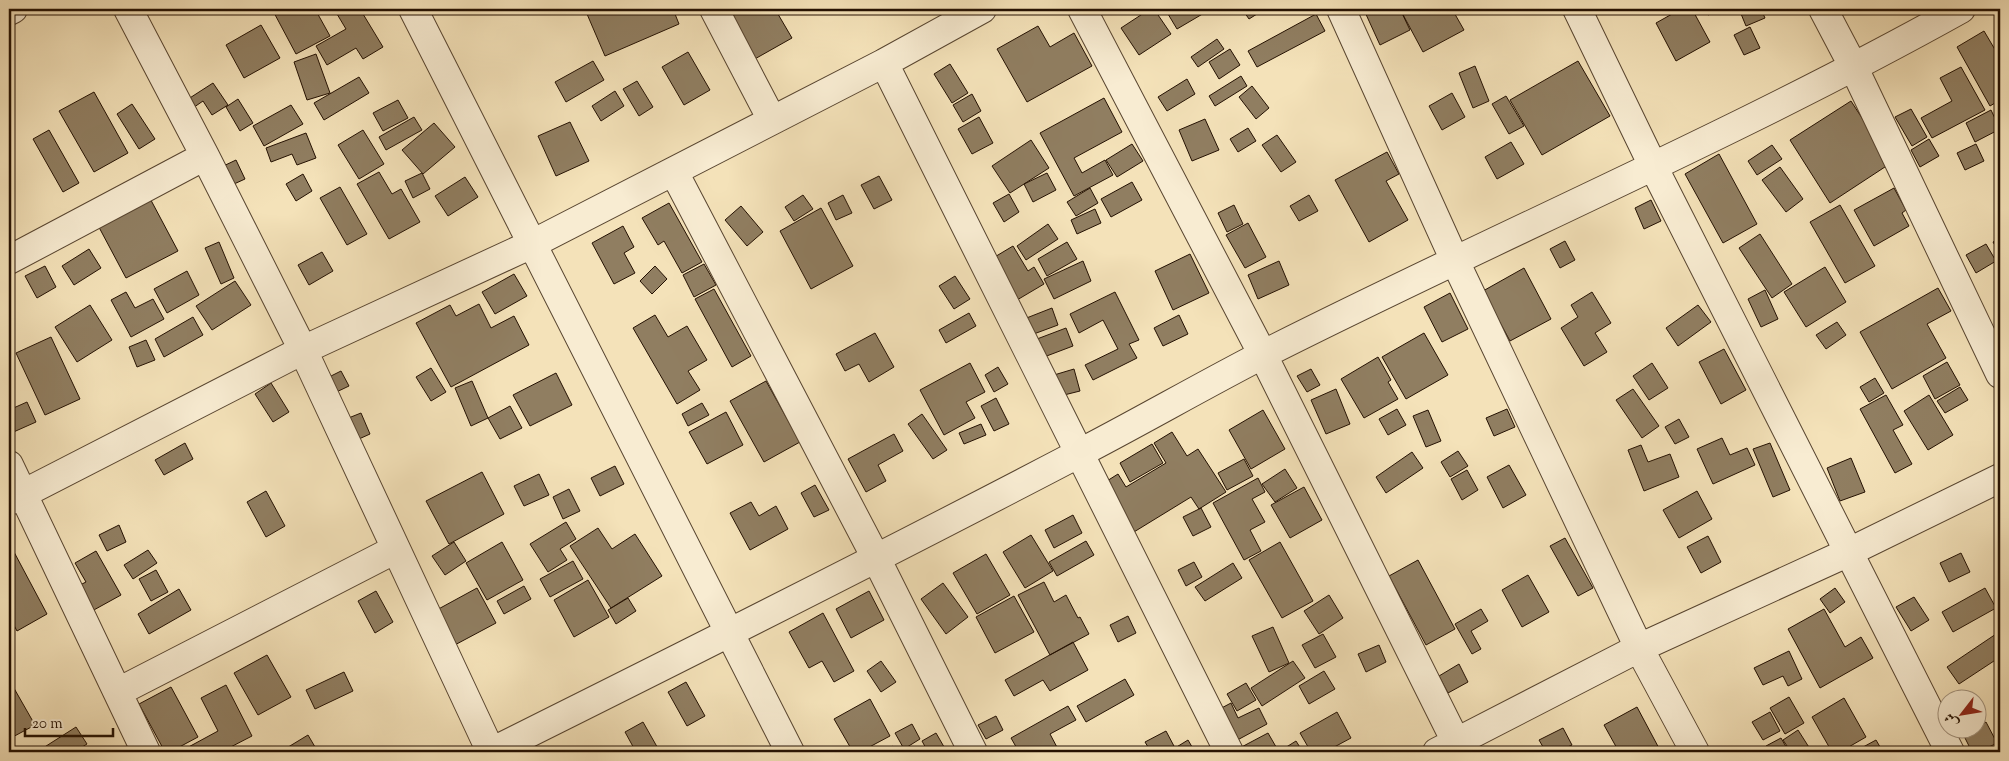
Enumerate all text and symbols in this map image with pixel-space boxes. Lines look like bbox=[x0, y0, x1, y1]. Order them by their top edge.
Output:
north arrow bbox=[1936, 688, 1986, 738]
scale bar bbox=[25, 706, 112, 738]
text: ش bbox=[1940, 708, 1965, 731]
text: 20 m bbox=[32, 714, 63, 735]

